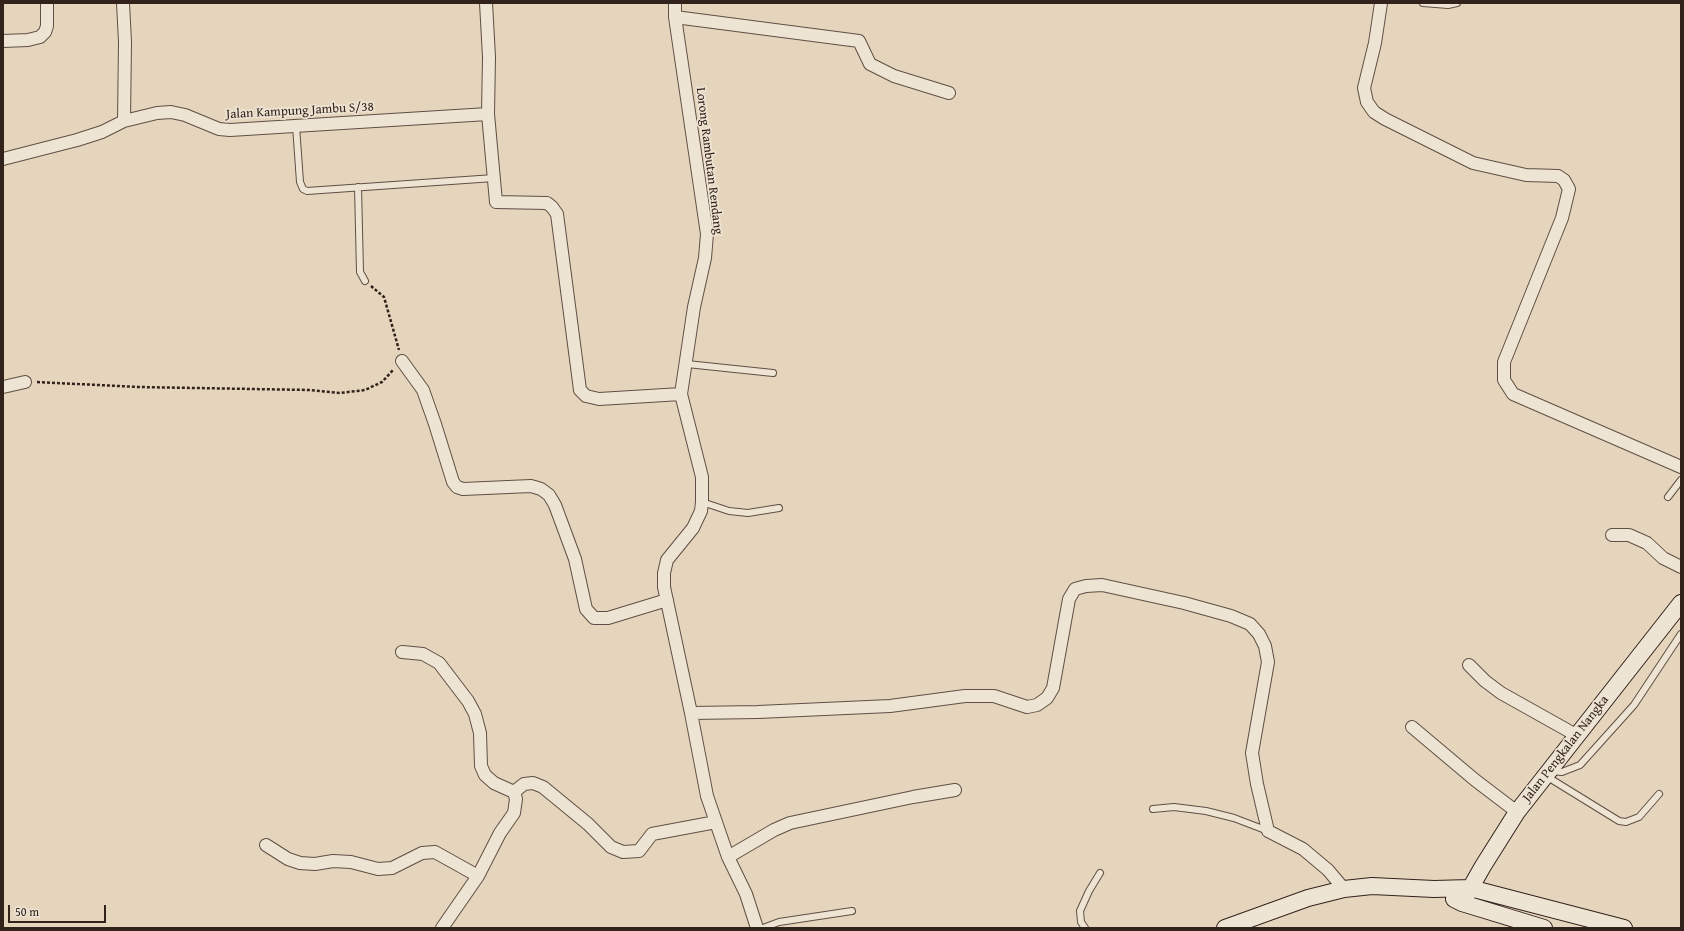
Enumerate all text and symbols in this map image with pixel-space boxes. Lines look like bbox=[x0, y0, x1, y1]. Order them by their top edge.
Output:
street label: Lorong Rambutan Rendang bbox=[692, 87, 726, 235]
street label: Jalan Kampung Jambu S/38 bbox=[226, 99, 374, 123]
street label: Jalan Pengkalan Nangka bbox=[1520, 693, 1612, 805]
scale bar bbox=[10, 897, 108, 923]
text: 50 m bbox=[15, 903, 39, 920]

